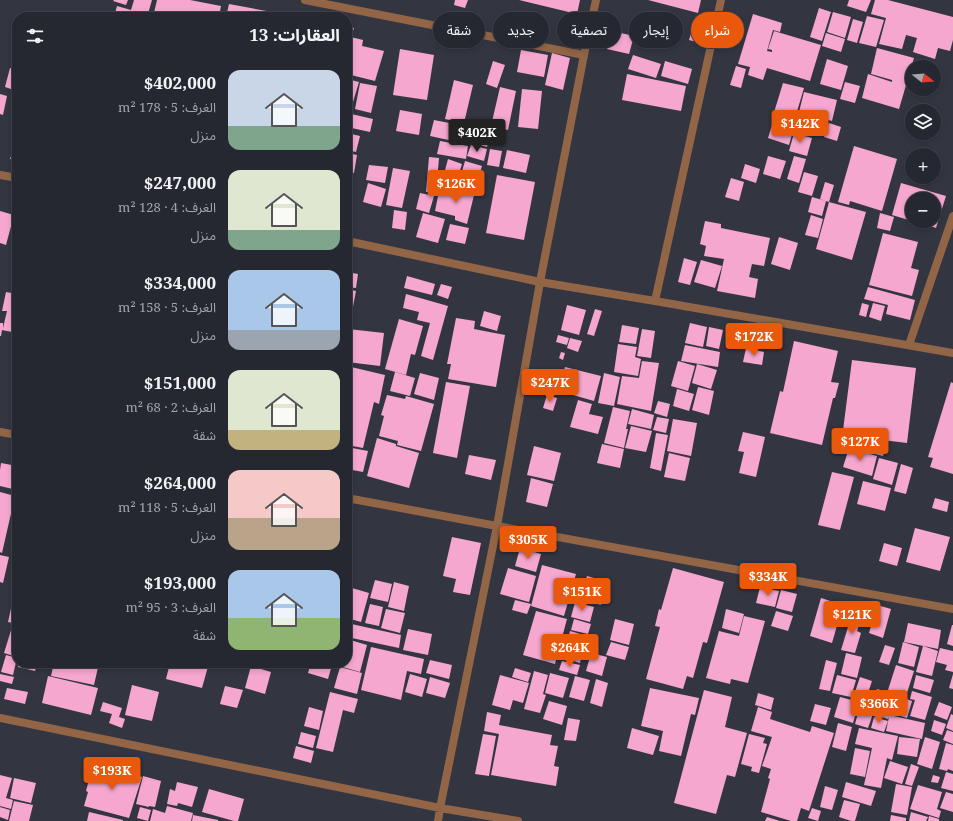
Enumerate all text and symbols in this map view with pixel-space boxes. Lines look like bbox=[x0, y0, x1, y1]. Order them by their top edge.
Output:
chip: شقة bbox=[433, 12, 485, 48]
chip: جديد bbox=[493, 12, 549, 48]
chip: تصفية bbox=[557, 12, 621, 48]
chip: إيجار bbox=[629, 12, 683, 48]
chip: شراء bbox=[691, 12, 744, 48]
text: العقارات: 13 bbox=[249, 23, 340, 46]
icon: filters bbox=[24, 25, 46, 47]
north arrow bbox=[905, 60, 941, 96]
map controls bbox=[905, 60, 941, 228]
text: $402,000 bbox=[144, 71, 216, 94]
icon: home bbox=[260, 86, 308, 134]
text: الغرف: 5 · 178 m² bbox=[118, 98, 216, 116]
button: layers bbox=[905, 104, 941, 140]
pin: $142K bbox=[772, 110, 828, 144]
text: $142K bbox=[781, 114, 819, 132]
pin: $402K bbox=[449, 119, 505, 153]
text: $402K bbox=[458, 123, 496, 141]
text: منزل bbox=[191, 126, 216, 144]
button: + bbox=[905, 148, 941, 184]
pin: $126K bbox=[428, 170, 484, 204]
text: $247,000 bbox=[144, 171, 216, 194]
text: $126K bbox=[437, 174, 475, 192]
icon: home bbox=[260, 186, 308, 234]
button: − bbox=[905, 192, 941, 228]
text: الغرف: 4 · 128 m² bbox=[118, 198, 216, 216]
text: منزل bbox=[191, 226, 216, 244]
text: $334,000 bbox=[144, 271, 216, 294]
icon: home bbox=[260, 286, 308, 334]
text: الغرف: 5 · 158 m² bbox=[118, 298, 216, 316]
pin: $172K bbox=[726, 323, 782, 357]
text: منزل bbox=[191, 326, 216, 344]
text: $172K bbox=[735, 327, 773, 345]
pin: $247K bbox=[522, 369, 578, 403]
text: $151,000 bbox=[144, 371, 216, 394]
text: $247K bbox=[531, 373, 569, 391]
icon: home bbox=[260, 386, 308, 434]
text: الغرف: 2 · 68 m² bbox=[125, 398, 216, 416]
text: شقة bbox=[193, 426, 216, 444]
pin: $127K bbox=[832, 428, 888, 462]
text: $127K bbox=[841, 432, 879, 450]
text: $264,000 bbox=[144, 471, 216, 494]
icon: home bbox=[260, 486, 308, 534]
text: الغرف: 5 · 118 m² bbox=[118, 498, 216, 516]
text: منزل bbox=[191, 526, 216, 544]
pin: $305K bbox=[500, 526, 556, 560]
text: $305K bbox=[509, 530, 547, 548]
pin: $334K bbox=[740, 563, 796, 597]
text: $334K bbox=[749, 567, 787, 585]
text: $193,000 bbox=[144, 571, 216, 594]
pin: $151K bbox=[554, 578, 610, 612]
text: $151K bbox=[563, 582, 601, 600]
icon: home bbox=[260, 586, 308, 634]
text: الغرف: 3 · 95 m² bbox=[125, 598, 216, 616]
pin: $121K bbox=[824, 601, 880, 635]
text: $121K bbox=[833, 605, 871, 623]
text: شقة bbox=[193, 626, 216, 644]
pin: $264K bbox=[542, 634, 598, 668]
text: $264K bbox=[551, 638, 589, 656]
pin: $366K bbox=[851, 690, 907, 724]
text: $366K bbox=[860, 694, 898, 712]
pin: $193K bbox=[84, 757, 140, 791]
text: $193K bbox=[93, 761, 131, 779]

